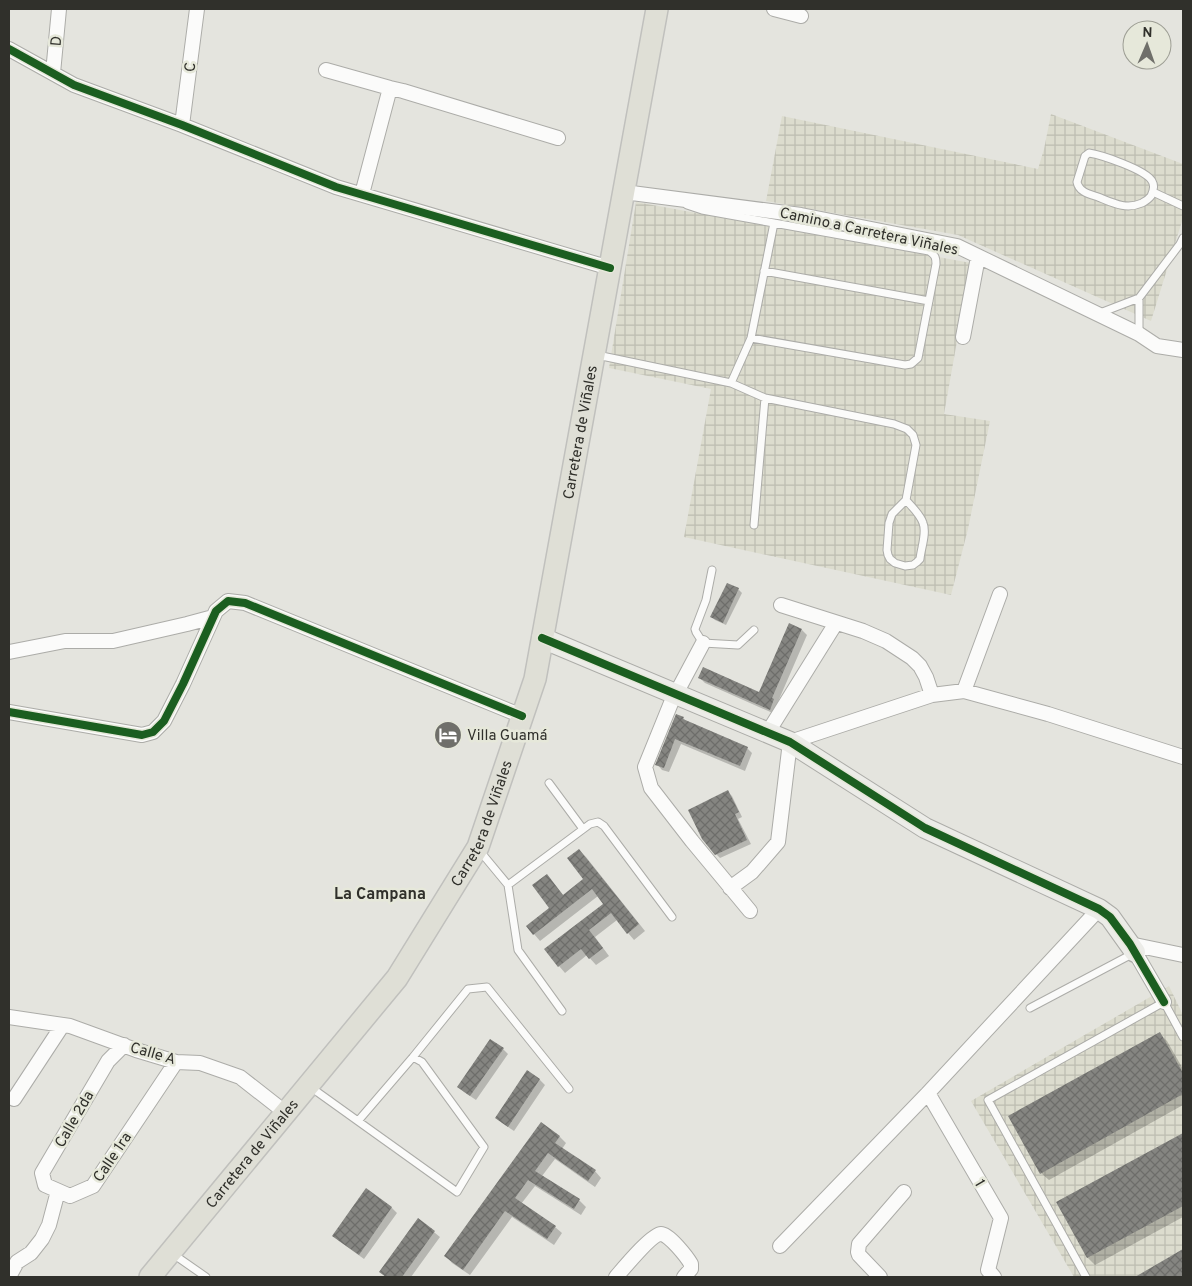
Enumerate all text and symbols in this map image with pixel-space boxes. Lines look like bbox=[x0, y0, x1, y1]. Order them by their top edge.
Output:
north arrow bbox=[1122, 20, 1172, 70]
text: N bbox=[1142, 25, 1153, 42]
street label: D bbox=[48, 35, 67, 47]
street label: C bbox=[181, 61, 202, 73]
street label: Camino a Carretera Viñales bbox=[778, 204, 960, 261]
street label: Carretera de Viñales bbox=[560, 364, 603, 501]
hotel icon: Villa Guamá bbox=[433, 720, 463, 750]
place label: Villa Guamá bbox=[467, 727, 548, 746]
street label: Carretera de Viñales bbox=[448, 758, 518, 891]
district label: La Campana bbox=[334, 885, 426, 905]
street label: Calle A bbox=[128, 1039, 178, 1070]
street label: Calle 2da bbox=[51, 1088, 99, 1152]
street label: Carretera de Viñales bbox=[202, 1096, 304, 1213]
street label: Calle 1ra bbox=[90, 1129, 137, 1186]
street label: 1 bbox=[969, 1177, 988, 1191]

